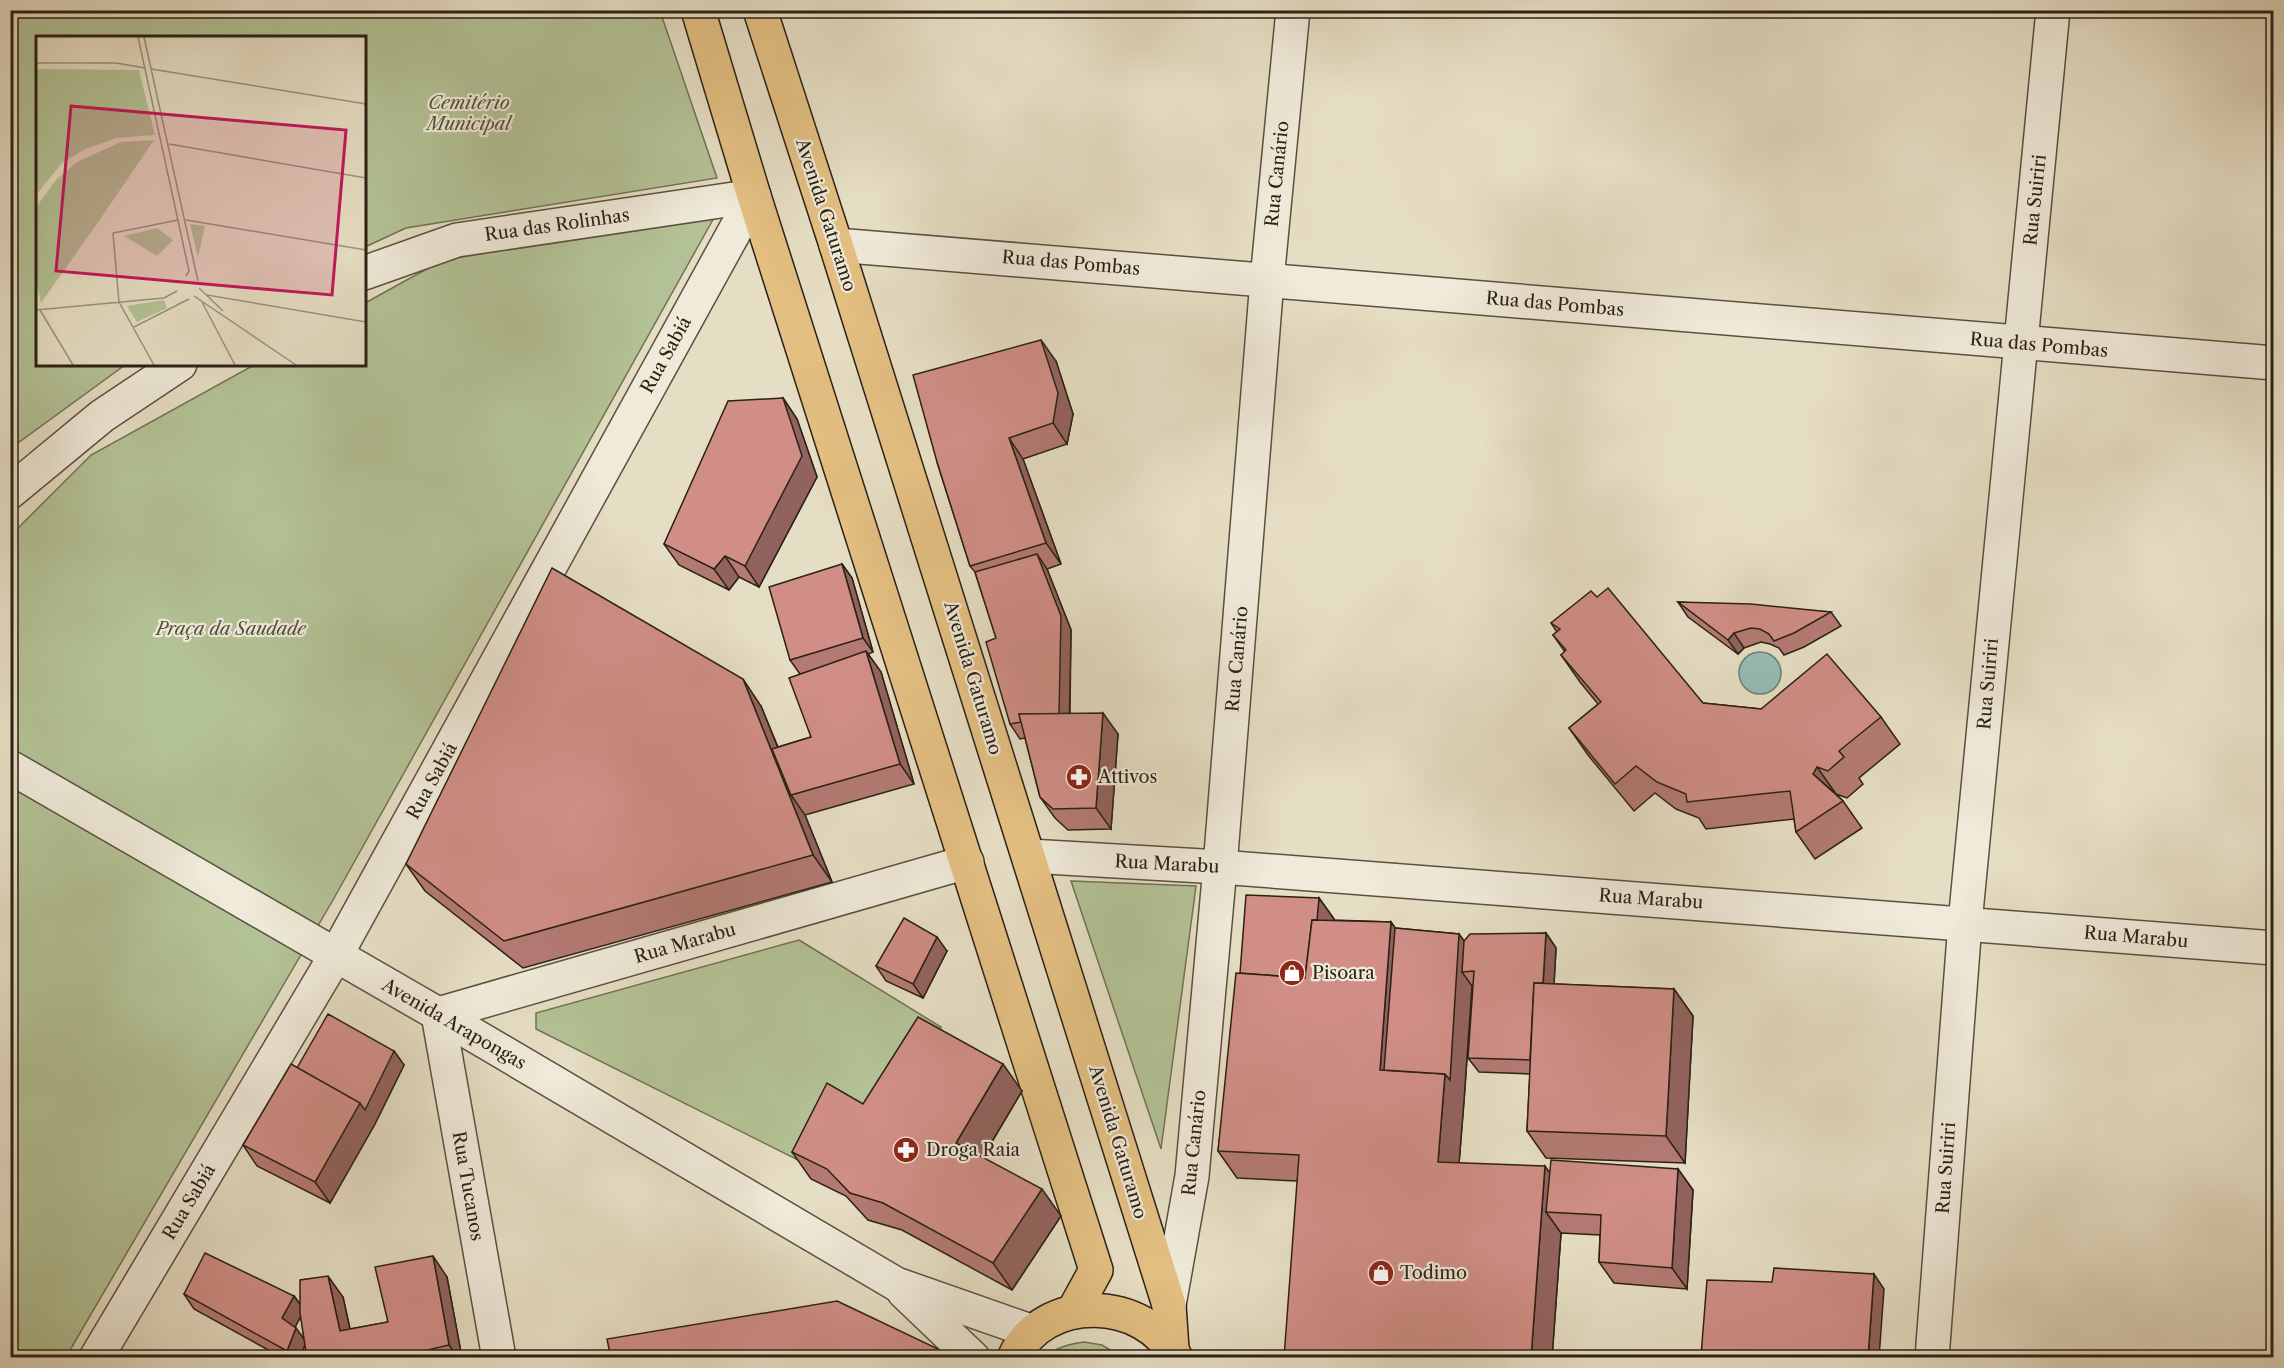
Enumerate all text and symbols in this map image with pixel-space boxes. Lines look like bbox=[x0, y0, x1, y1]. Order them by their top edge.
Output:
inset map bbox=[36, 36, 366, 366]
park label: Cemitério Municipal bbox=[425, 92, 513, 135]
street label: Rua Canário bbox=[1260, 120, 1294, 228]
street label: Avenida Gaturamo bbox=[791, 135, 861, 294]
street label: Rua Suiriri bbox=[2019, 153, 2051, 247]
street label: Rua das Rolinhas bbox=[483, 204, 631, 246]
street label: Rua das Pombas bbox=[1001, 246, 1141, 280]
street label: Rua das Pombas bbox=[1485, 287, 1625, 321]
street label: Rua Sabiá bbox=[636, 312, 696, 397]
street label: Rua das Pombas bbox=[1969, 328, 2109, 362]
street label: Avenida Gaturamo bbox=[939, 598, 1007, 758]
street label: Rua Canário bbox=[1221, 605, 1253, 713]
park label: Praça da Saudade bbox=[154, 618, 307, 640]
street label: Rua Suiriri bbox=[1973, 637, 2003, 731]
street label: Rua Sabiá bbox=[402, 738, 462, 823]
pharmacy icon: Attivos bbox=[1064, 762, 1094, 792]
place label: Attivos bbox=[1097, 766, 1157, 788]
street label: Rua Marabu bbox=[1114, 850, 1220, 878]
street label: Rua Marabu bbox=[1598, 884, 1704, 914]
street label: Rua Marabu bbox=[632, 918, 738, 968]
street label: Rua Marabu bbox=[2083, 921, 2189, 953]
shop icon: Pisoara bbox=[1277, 958, 1307, 988]
place label: Pisoara bbox=[1312, 962, 1375, 984]
street label: Avenida Arapongas bbox=[377, 973, 530, 1074]
street label: Avenida Gaturamo bbox=[1084, 1062, 1152, 1222]
street label: Rua Canário bbox=[1177, 1089, 1211, 1197]
street label: Rua Suiriri bbox=[1932, 1121, 1960, 1215]
street label: Rua Tucanos bbox=[448, 1129, 488, 1243]
pharmacy icon: Droga Raia bbox=[891, 1135, 921, 1165]
place label: Droga Raia bbox=[926, 1139, 1021, 1161]
street label: Rua Sabiá bbox=[158, 1160, 220, 1244]
shop icon: Todimo bbox=[1366, 1258, 1396, 1288]
place label: Todimo bbox=[1400, 1262, 1467, 1284]

